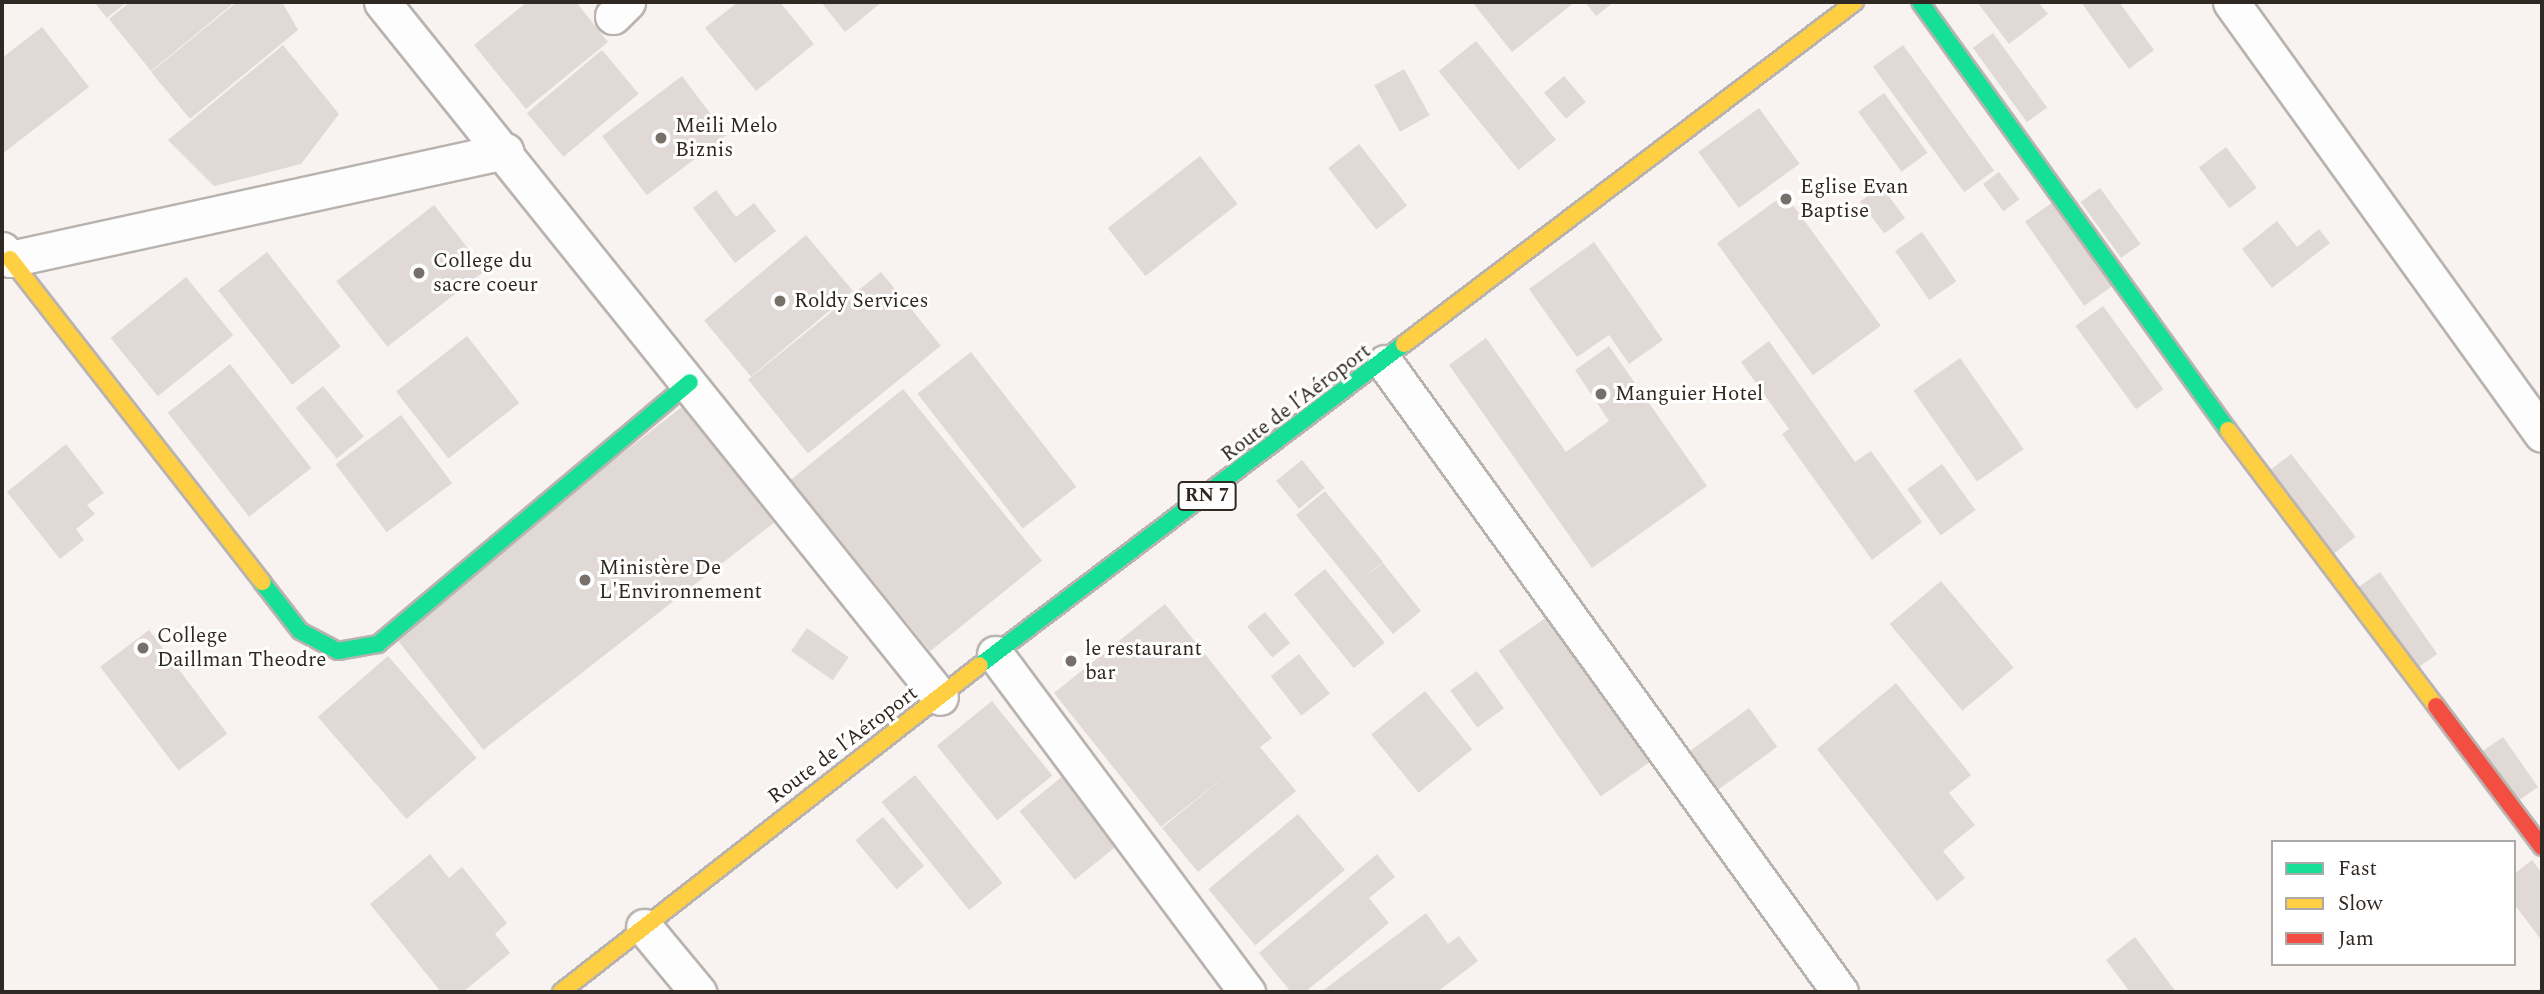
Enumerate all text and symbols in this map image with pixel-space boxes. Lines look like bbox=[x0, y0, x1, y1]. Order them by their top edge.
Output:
place label: Meili Melo Biznis bbox=[675, 113, 778, 163]
marker: Meili Melo Biznis bbox=[653, 130, 669, 146]
place label: Eglise Evan Baptise bbox=[1800, 174, 1908, 224]
marker: Eglise Evan Baptise bbox=[1778, 191, 1794, 207]
place label: College du sacre coeur bbox=[433, 248, 538, 298]
marker: College du sacre coeur bbox=[411, 265, 427, 281]
place label: Roldy Services bbox=[794, 288, 928, 314]
marker: Roldy Services bbox=[772, 293, 788, 309]
street label: Route de l’Aéroport bbox=[1216, 339, 1376, 467]
place label: Manguier Hotel bbox=[1615, 381, 1763, 407]
marker: Manguier Hotel bbox=[1593, 386, 1609, 402]
road number: RN 7 bbox=[1177, 481, 1237, 512]
place label: Ministère De L'Environnement bbox=[599, 555, 762, 605]
marker: Ministère De L'Environnement bbox=[577, 572, 593, 588]
place label: College Daillman Theodre bbox=[157, 623, 326, 673]
place label: le restaurant bar bbox=[1085, 636, 1202, 686]
marker: College Daillman Theodre bbox=[135, 640, 151, 656]
marker: le restaurant bar bbox=[1063, 653, 1079, 669]
street label: Route de l’Aéroport bbox=[763, 681, 923, 809]
legend bbox=[2271, 840, 2516, 966]
text: Fast bbox=[2338, 853, 2377, 885]
text: Slow bbox=[2338, 888, 2382, 920]
text: Jam bbox=[2338, 923, 2374, 955]

